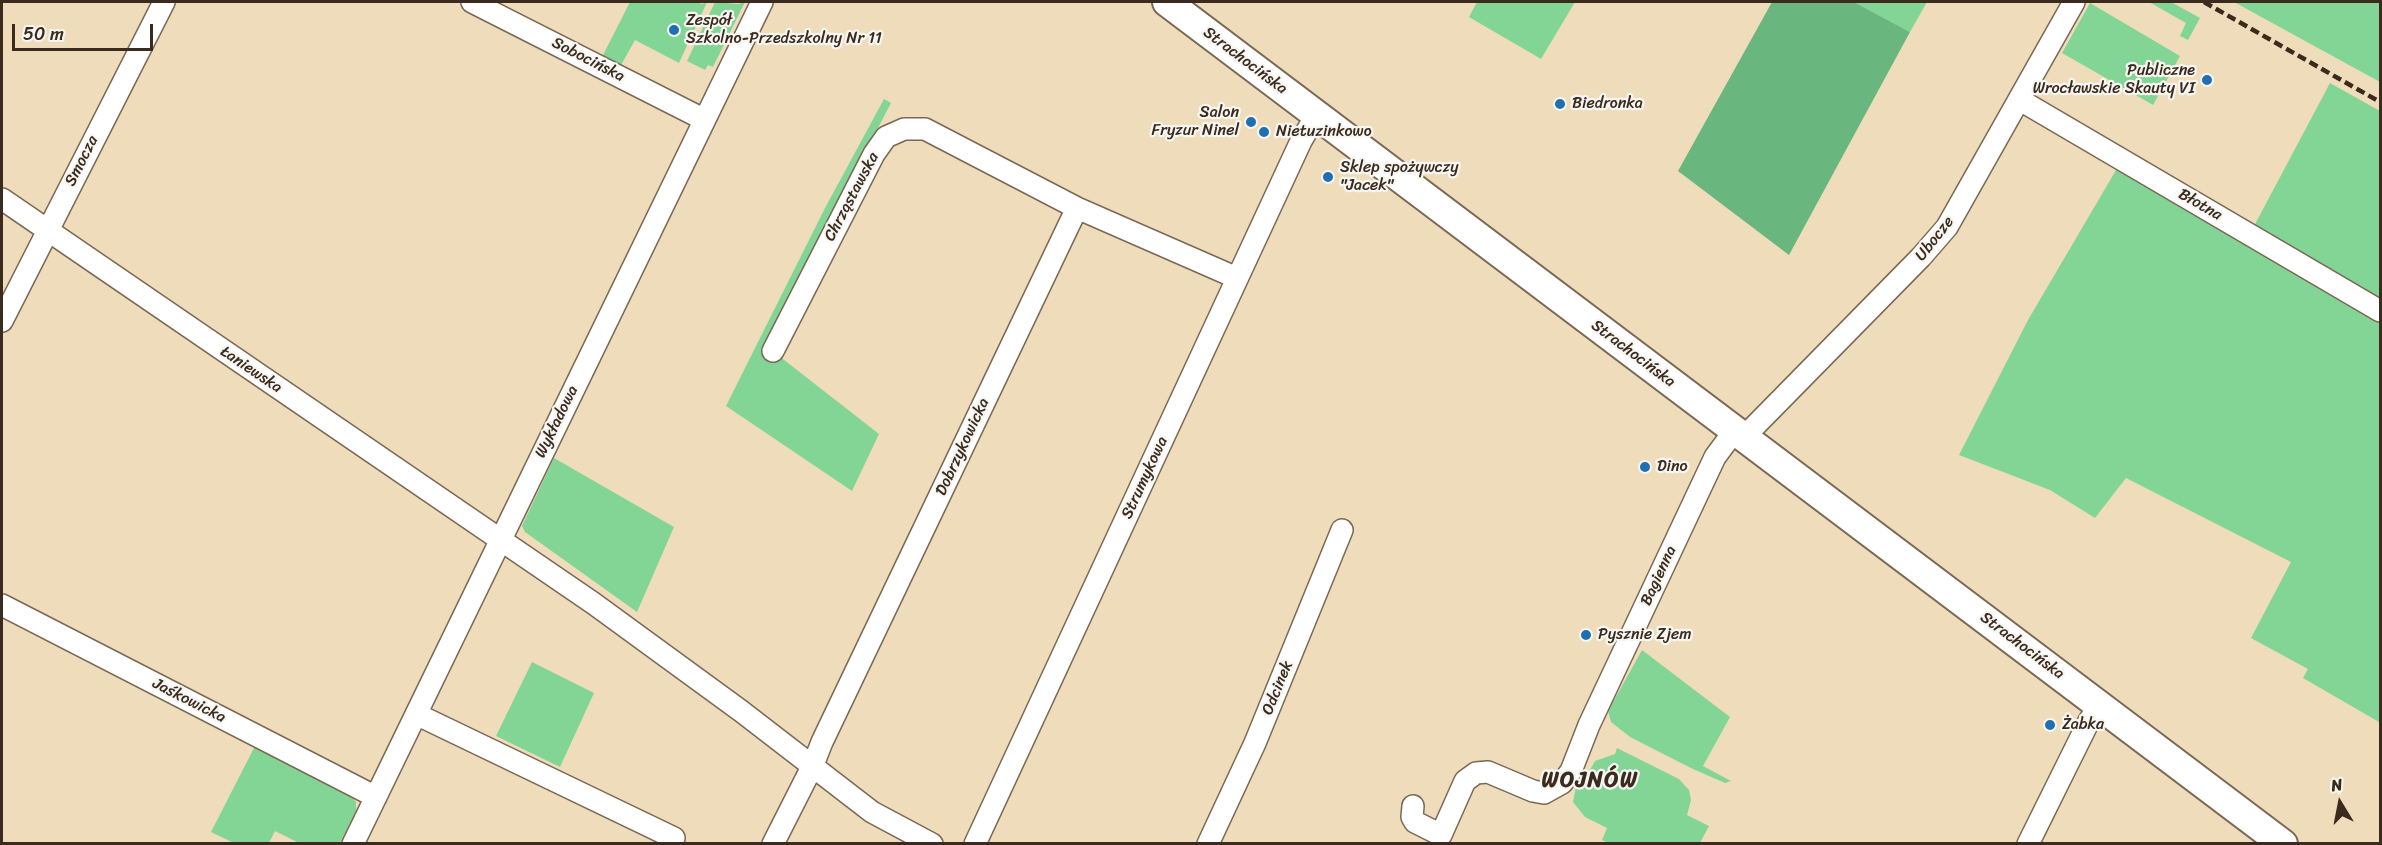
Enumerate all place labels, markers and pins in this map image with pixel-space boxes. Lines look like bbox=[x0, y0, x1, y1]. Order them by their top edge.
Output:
place label: Zespół Szkolno-Przedszkolny Nr 11 bbox=[686, 11, 882, 49]
marker: Zespół Szkolno-Przedszkolny Nr 11 bbox=[667, 23, 681, 37]
place label: Publiczne Wrocławskie Skauty VI bbox=[2033, 61, 2195, 99]
marker: Publiczne Wrocławskie Skauty VI bbox=[2200, 73, 2214, 87]
place label: Biedronka bbox=[1572, 94, 1643, 114]
marker: Biedronka bbox=[1553, 97, 1567, 111]
place label: Salon Fryzur Ninel bbox=[1152, 103, 1239, 141]
marker: Salon Fryzur Ninel bbox=[1244, 115, 1258, 129]
place label: Nietuzinkowo bbox=[1276, 122, 1372, 142]
marker: Nietuzinkowo bbox=[1257, 125, 1271, 139]
place label: Sklep spożywczy "Jacek" bbox=[1340, 158, 1459, 196]
marker: Sklep spożywczy "Jacek" bbox=[1321, 170, 1335, 184]
place label: Dino bbox=[1657, 457, 1688, 477]
marker: Dino bbox=[1638, 460, 1652, 474]
place label: Pysznie Zjem bbox=[1598, 625, 1692, 645]
marker: Pysznie Zjem bbox=[1579, 628, 1593, 642]
place label: Żabka bbox=[2062, 715, 2104, 735]
marker: Żabka bbox=[2043, 718, 2057, 732]

